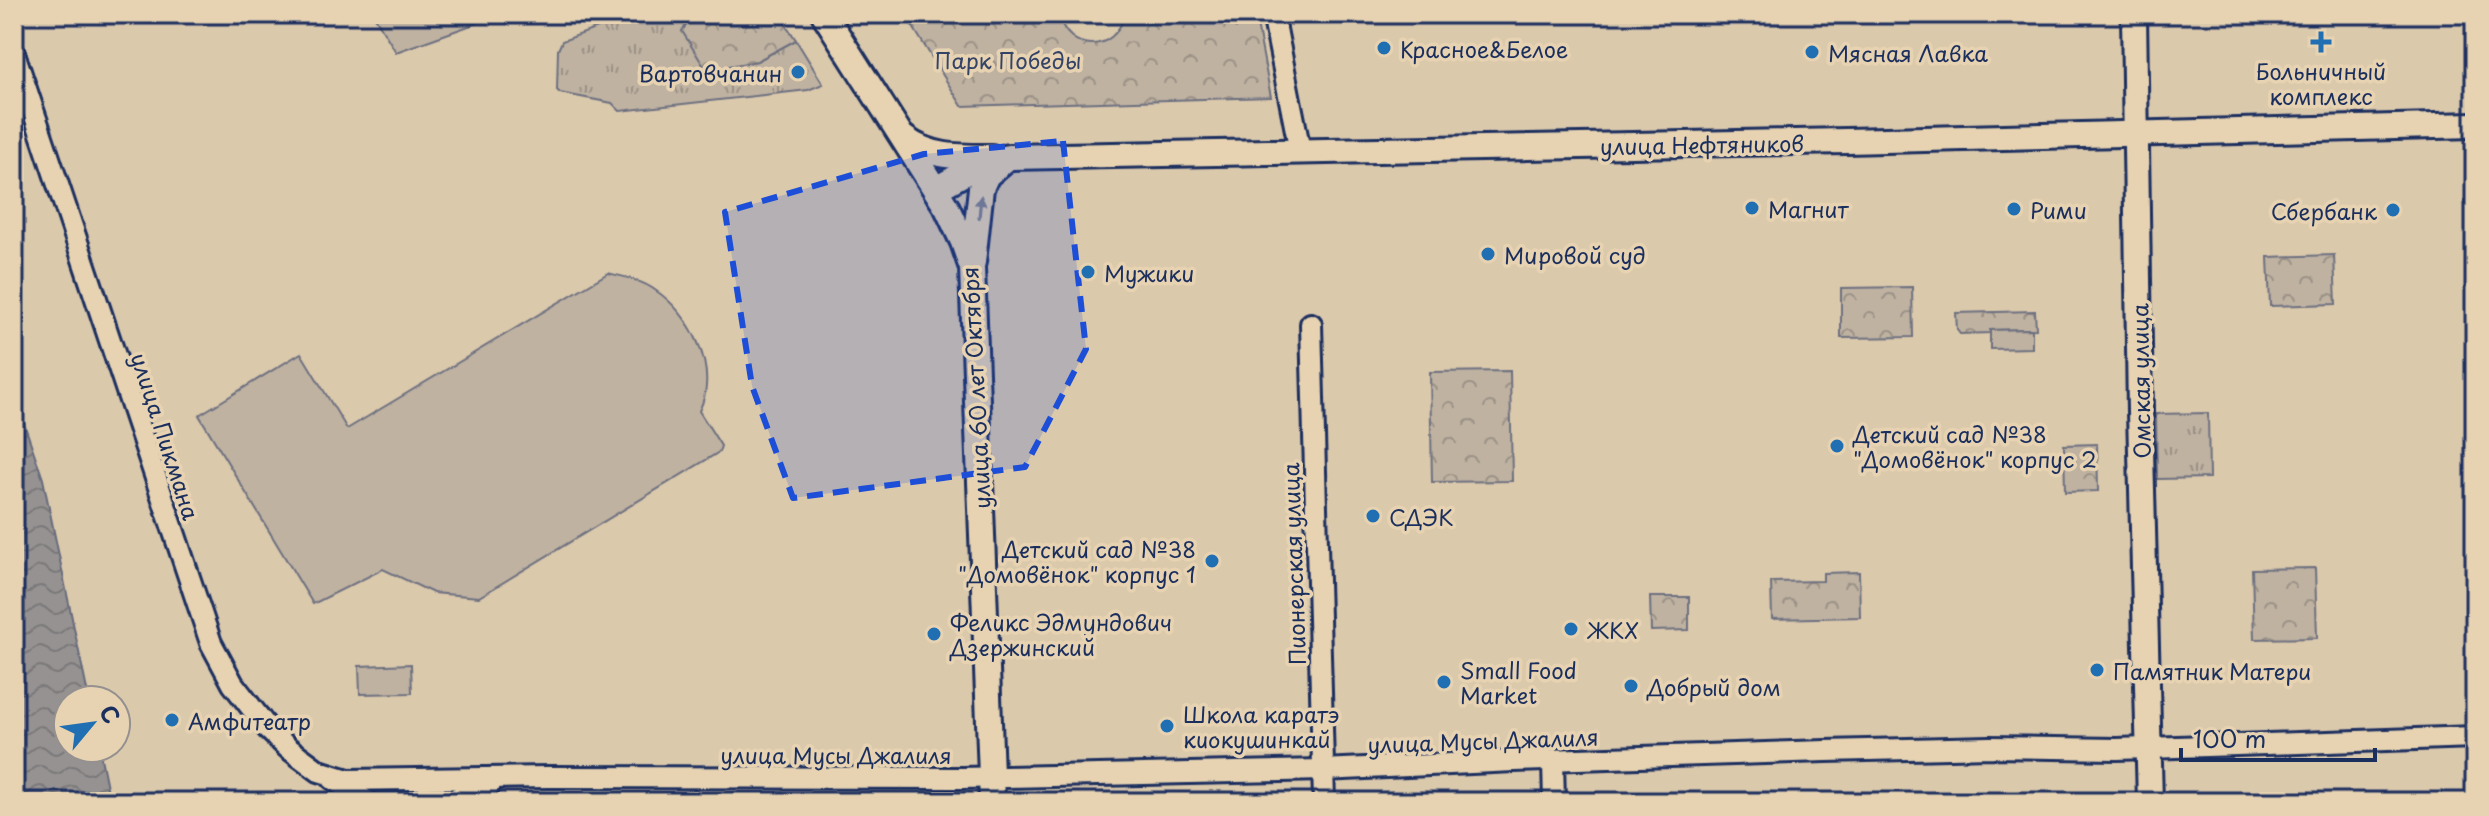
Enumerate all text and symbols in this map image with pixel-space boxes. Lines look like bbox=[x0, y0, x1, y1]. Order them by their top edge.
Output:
marker: Больничный комплекс bbox=[2310, 31, 2332, 53]
place label: Красное&Белое bbox=[1400, 32, 1568, 65]
place label: Мясная Лавка bbox=[1828, 36, 1988, 69]
marker: Красное&Белое bbox=[1375, 39, 1393, 57]
park label: Парк Победы bbox=[935, 43, 1081, 76]
marker: Мясная Лавка bbox=[1803, 43, 1821, 61]
place label: Больничный комплекс bbox=[2256, 54, 2386, 112]
place label: Вартовчанин bbox=[639, 56, 782, 89]
marker: Вартовчанин bbox=[789, 63, 807, 81]
street label: улица Нефтяников bbox=[1600, 126, 1804, 162]
place label: Магнит bbox=[1768, 192, 1850, 225]
place label: Рими bbox=[2030, 193, 2087, 226]
one-way arrow bbox=[974, 194, 987, 219]
place label: Сбербанк bbox=[2271, 194, 2378, 227]
marker: Магнит bbox=[1743, 199, 1761, 217]
marker: Рими bbox=[2005, 200, 2023, 218]
marker: Сбербанк bbox=[2384, 201, 2402, 219]
place label: Мировой суд bbox=[1504, 238, 1646, 271]
marker: Мировой суд bbox=[1479, 245, 1497, 263]
place label: Мужики bbox=[1104, 256, 1194, 289]
marker: Мужики bbox=[1079, 263, 1097, 281]
street label: улица 60 лет Октября bbox=[952, 266, 998, 510]
street label: Омская улица bbox=[2122, 303, 2158, 459]
street label: улица Пикмана bbox=[123, 348, 209, 524]
place label: Детский сад №38 "Домовёнок" корпус 2 bbox=[1852, 417, 2097, 475]
marker: Детский сад №38 "Домовёнок" корпус 2 bbox=[1828, 437, 1846, 455]
street label: Пионерская улица bbox=[1273, 462, 1313, 666]
place label: СДЭК bbox=[1389, 500, 1454, 533]
marker: СДЭК bbox=[1364, 507, 1382, 525]
place label: Детский сад №38 "Домовёнок" корпус 1 bbox=[958, 532, 1196, 590]
marker: Детский сад №38 "Домовёнок" корпус 1 bbox=[1203, 552, 1221, 570]
place label: Феликс Эдмундович Дзержинский bbox=[949, 605, 1172, 663]
place label: ЖКХ bbox=[1586, 613, 1639, 646]
marker: ЖКХ bbox=[1562, 620, 1580, 638]
marker: Феликс Эдмундович Дзержинский bbox=[925, 625, 943, 643]
place label: Small Food Market bbox=[1460, 653, 1577, 711]
place label: Памятник Матери bbox=[2113, 654, 2311, 687]
marker: Памятник Матери bbox=[2088, 661, 2106, 679]
place label: Добрый дом bbox=[1646, 670, 1781, 703]
marker: Small Food Market bbox=[1435, 673, 1453, 691]
marker: Добрый дом bbox=[1622, 677, 1640, 695]
north arrow bbox=[52, 684, 132, 764]
place label: Школа каратэ киокушинкай bbox=[1183, 697, 1340, 755]
text: С bbox=[92, 698, 129, 729]
place label: Амфитеатр bbox=[188, 704, 311, 737]
marker: Амфитеатр bbox=[163, 711, 181, 729]
scale bar bbox=[2181, 712, 2375, 762]
marker: Школа каратэ киокушинкай bbox=[1158, 717, 1176, 735]
street label: улица Мусы Джалиля bbox=[1367, 719, 1599, 761]
text: 100 m bbox=[2193, 720, 2266, 756]
street label: улица Мусы Джалиля bbox=[720, 738, 952, 771]

